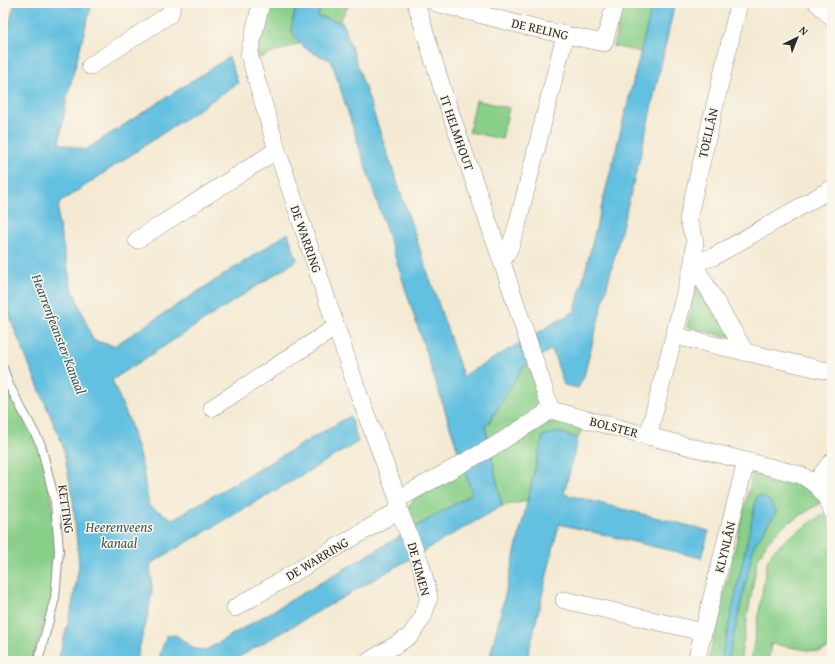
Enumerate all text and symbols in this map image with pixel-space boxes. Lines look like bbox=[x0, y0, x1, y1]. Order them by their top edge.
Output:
street label: DE RELING bbox=[510, 13, 571, 45]
north arrow bbox=[777, 18, 817, 58]
text: N bbox=[796, 22, 812, 39]
street label: IT HELMHOUT bbox=[435, 93, 479, 174]
street label: TOELLÂN bbox=[693, 106, 723, 160]
street label: DE WARRING bbox=[286, 203, 327, 276]
water label: Hearrenfeanster Kanaal bbox=[26, 270, 91, 398]
street label: BOLSTER bbox=[588, 411, 641, 443]
street label: KETTING bbox=[53, 483, 79, 535]
water label: Heerenveens kanaal bbox=[85, 517, 152, 553]
street label: KLYNLÂN bbox=[709, 519, 741, 575]
street label: DE WARRING bbox=[282, 533, 352, 585]
street label: DE KIMEN bbox=[403, 540, 435, 598]

